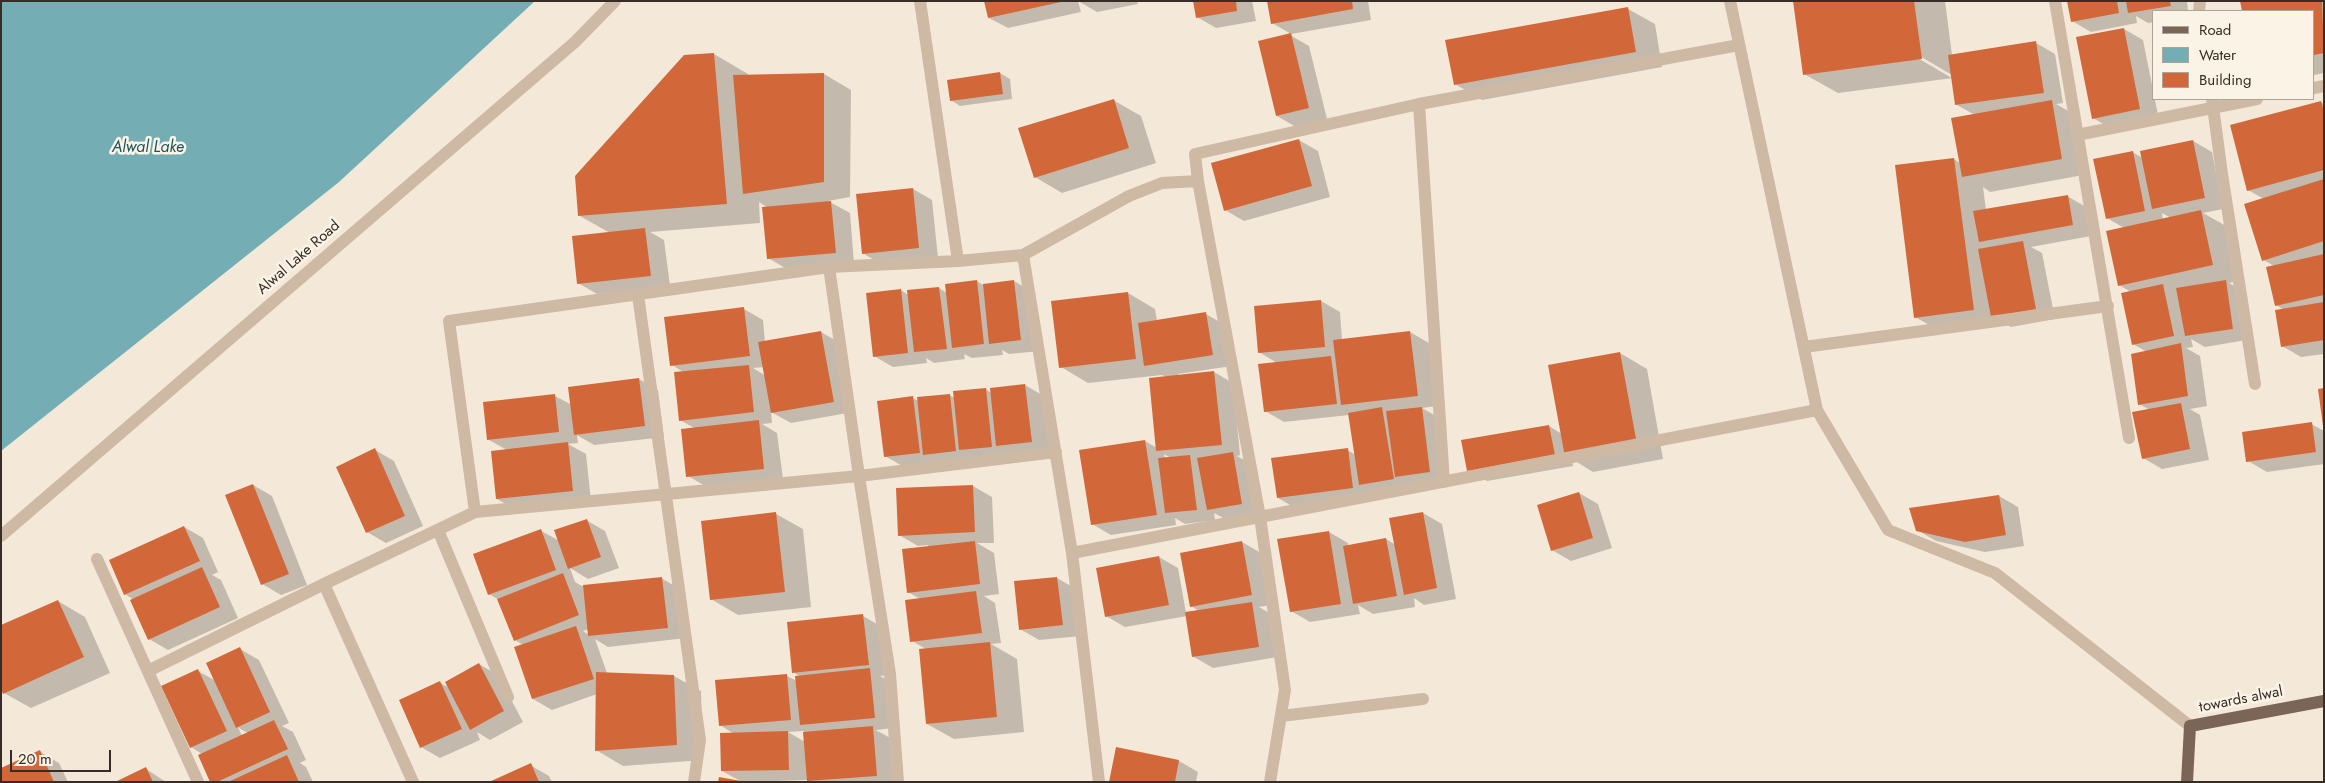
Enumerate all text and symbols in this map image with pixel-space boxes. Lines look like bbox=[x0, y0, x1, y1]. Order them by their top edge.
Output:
legend bbox=[2152, 10, 2315, 100]
text: Road bbox=[2199, 19, 2231, 41]
text: Water bbox=[2199, 44, 2236, 66]
text: Building bbox=[2199, 69, 2251, 91]
water label: Alwal Lake bbox=[112, 138, 184, 158]
street label: Alwal Lake Road bbox=[254, 217, 344, 299]
street label: towards alwal bbox=[2198, 683, 2284, 717]
scale bar bbox=[12, 740, 114, 772]
text: 20 m bbox=[18, 748, 52, 770]

